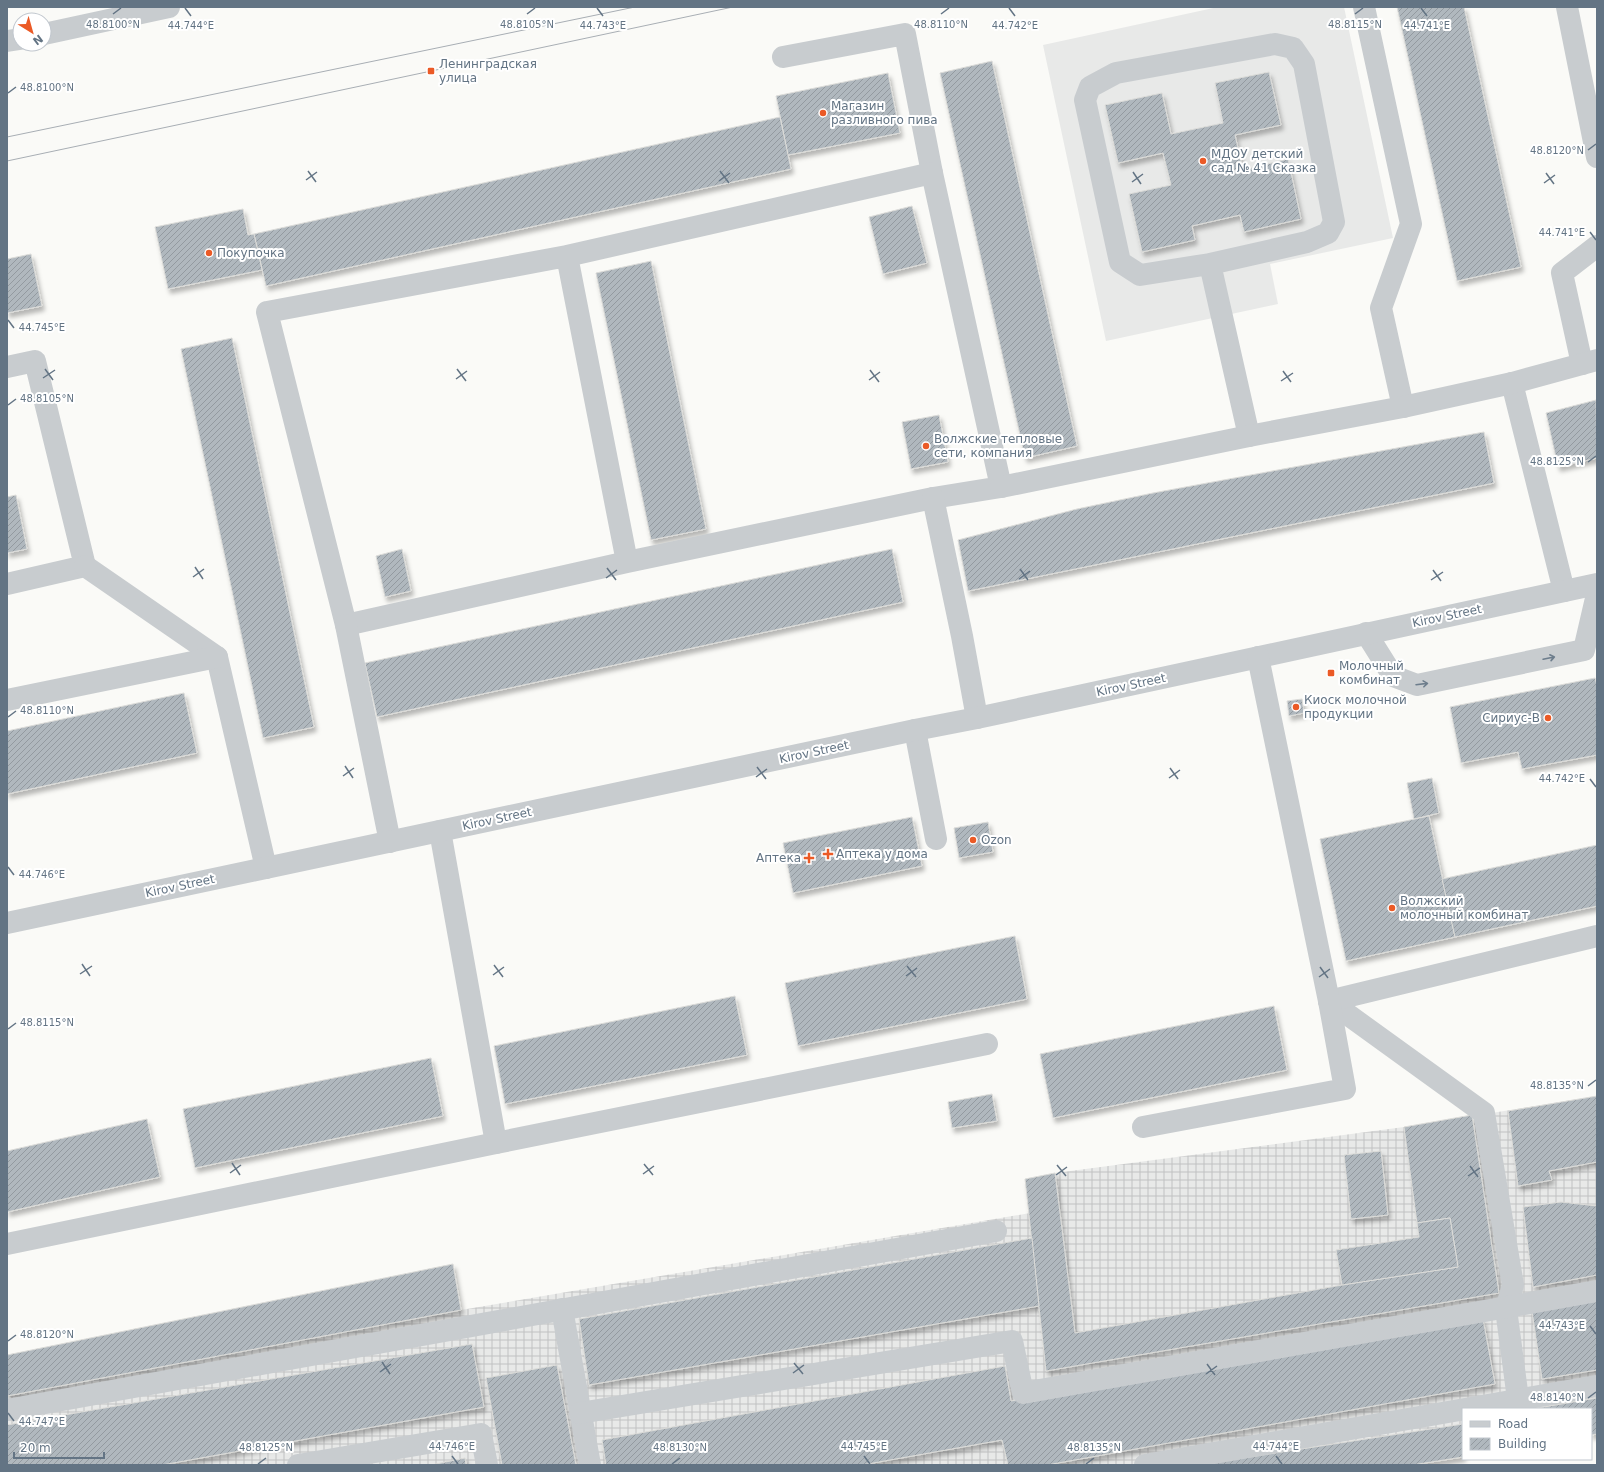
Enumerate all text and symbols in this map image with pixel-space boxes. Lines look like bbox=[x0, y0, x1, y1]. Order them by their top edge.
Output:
north arrow bbox=[12, 12, 52, 52]
text: 48.8100°N bbox=[86, 19, 140, 30]
text: 48.8105°N bbox=[500, 19, 554, 30]
text: 48.8110°N bbox=[914, 19, 968, 30]
text: 48.8115°N bbox=[1328, 19, 1382, 30]
text: 44.744°E bbox=[168, 20, 214, 31]
text: 44.743°E bbox=[580, 20, 626, 31]
text: 44.742°E bbox=[992, 20, 1038, 31]
text: 44.741°E bbox=[1404, 20, 1450, 31]
text: N bbox=[30, 32, 45, 48]
place label: Ленинградская улица bbox=[439, 57, 537, 85]
marker: Ленинградская улица bbox=[426, 66, 436, 76]
text: 48.8100°N bbox=[20, 82, 74, 93]
place label: Магазин разливного пива bbox=[831, 99, 938, 127]
marker: Магазин разливного пива bbox=[818, 108, 828, 118]
text: 48.8120°N bbox=[1530, 145, 1584, 156]
place label: МДОУ детский сад № 41 Сказка bbox=[1211, 147, 1316, 175]
marker: МДОУ детский сад № 41 Сказка bbox=[1198, 156, 1208, 166]
text: 44.741°E bbox=[1539, 227, 1585, 238]
place label: Покупочка bbox=[217, 246, 285, 260]
marker: Покупочка bbox=[204, 248, 214, 258]
text: 44.745°E bbox=[19, 322, 65, 333]
text: 48.8105°N bbox=[20, 393, 74, 404]
place label: Волжские тепловые сети, компания bbox=[934, 432, 1062, 460]
marker: Волжские тепловые сети, компания bbox=[921, 441, 931, 451]
text: 48.8125°N bbox=[1530, 456, 1584, 467]
street label: Kirov Street bbox=[1411, 602, 1483, 630]
one-way arrow bbox=[1542, 653, 1555, 661]
place label: Молочный комбинат bbox=[1339, 659, 1404, 687]
marker: Молочный комбинат bbox=[1326, 668, 1336, 678]
street label: Kirov Street bbox=[1095, 671, 1167, 699]
one-way arrow bbox=[1415, 680, 1428, 688]
place label: Киоск молочной продукции bbox=[1304, 693, 1407, 721]
marker: Киоск молочной продукции bbox=[1291, 702, 1301, 712]
text: 48.8110°N bbox=[20, 705, 74, 716]
place label: Сириус-В bbox=[1482, 711, 1540, 725]
marker: Сириус-В bbox=[1543, 713, 1553, 723]
street label: Kirov Street bbox=[778, 738, 850, 766]
text: 44.742°E bbox=[1539, 773, 1585, 784]
street label: Kirov Street bbox=[461, 805, 533, 833]
place label: Ozon bbox=[981, 833, 1012, 847]
marker: Ozon bbox=[968, 835, 978, 845]
place label: Аптека у дома bbox=[836, 847, 928, 861]
marker: Аптека у дома bbox=[823, 849, 833, 859]
place label: Аптека bbox=[756, 851, 801, 865]
marker: Аптека bbox=[804, 853, 814, 863]
text: 44.746°E bbox=[19, 869, 65, 880]
street label: Kirov Street bbox=[144, 872, 216, 900]
place label: Волжский молочный комбинат bbox=[1400, 894, 1528, 922]
marker: Волжский молочный комбинат bbox=[1387, 903, 1397, 913]
text: 48.8115°N bbox=[20, 1017, 74, 1028]
text: 48.8135°N bbox=[1530, 1080, 1584, 1091]
text: 44.743°E bbox=[1539, 1320, 1585, 1331]
text: 48.8120°N bbox=[20, 1329, 74, 1340]
text: 48.8140°N bbox=[1530, 1392, 1584, 1403]
legend bbox=[1462, 1408, 1592, 1460]
text: 44.747°E bbox=[19, 1416, 65, 1427]
text: Road bbox=[1498, 1417, 1528, 1431]
scale bar bbox=[14, 1434, 104, 1460]
text: Building bbox=[1498, 1437, 1547, 1451]
text: 20 m bbox=[20, 1441, 51, 1455]
text: 44.746°E bbox=[429, 1441, 475, 1452]
text: 44.745°E bbox=[841, 1441, 887, 1452]
text: 44.744°E bbox=[1253, 1441, 1299, 1452]
text: 48.8125°N bbox=[239, 1442, 293, 1453]
text: 48.8130°N bbox=[653, 1442, 707, 1453]
text: 48.8135°N bbox=[1067, 1442, 1121, 1453]

